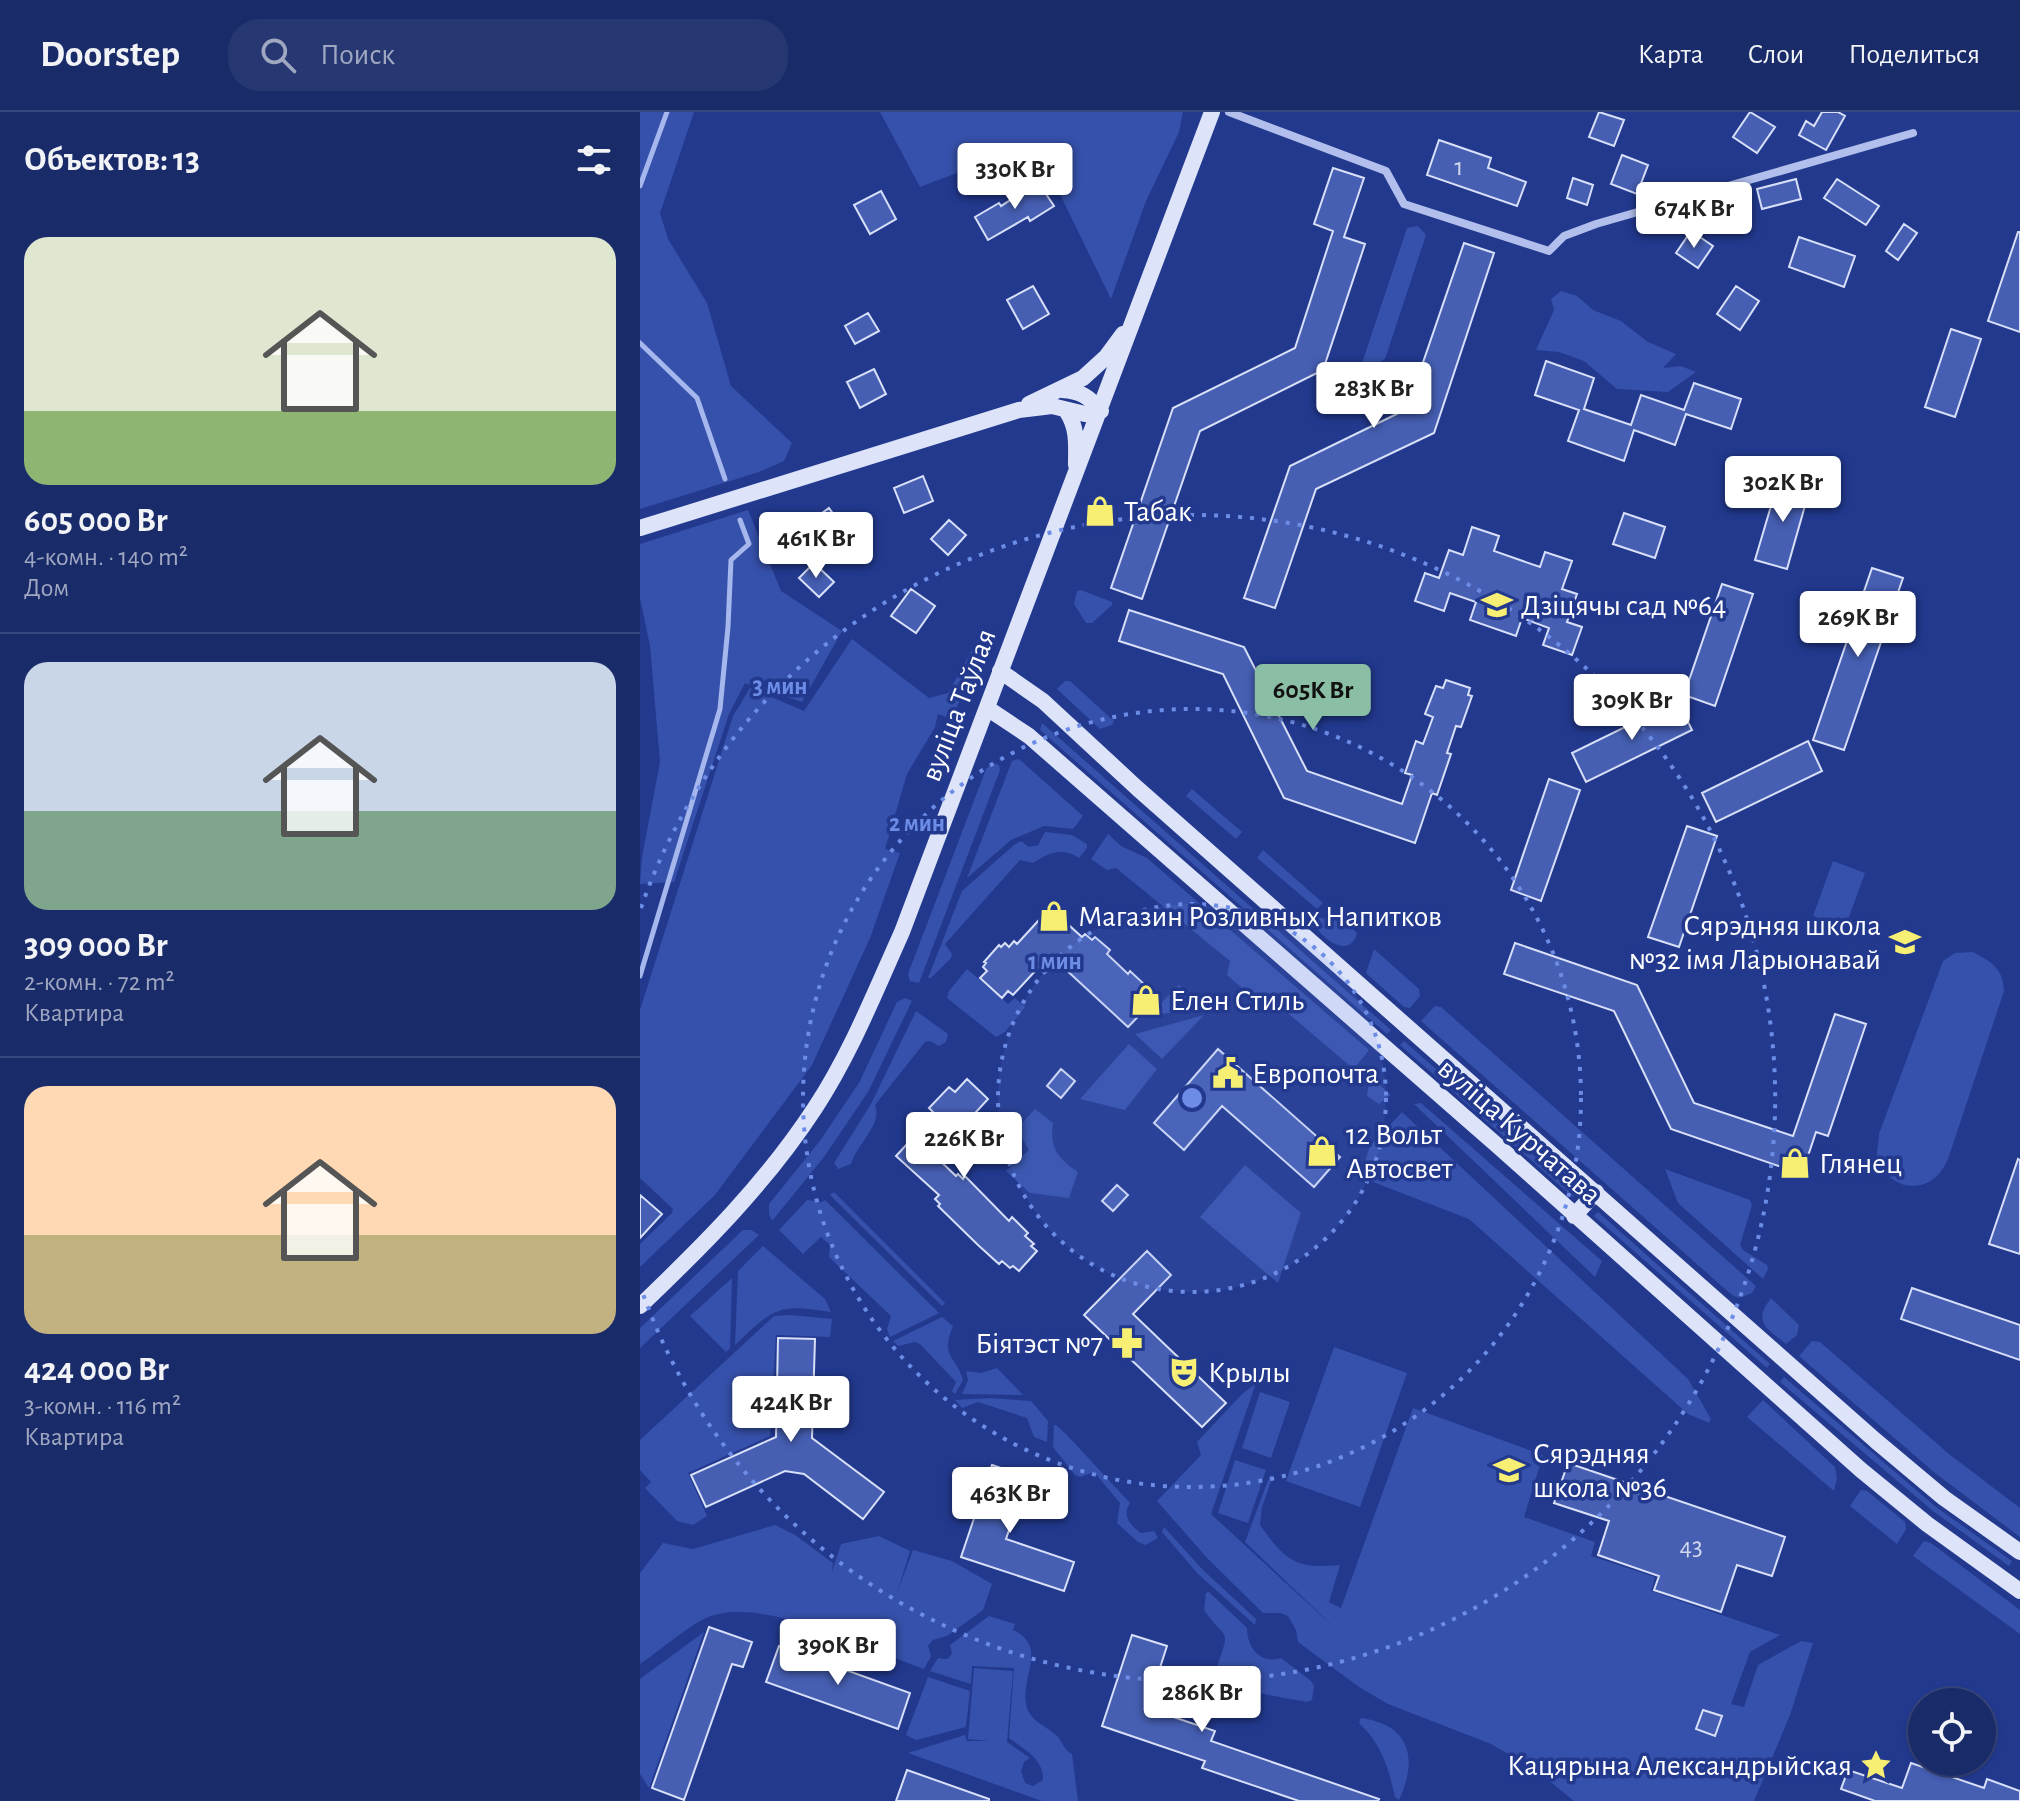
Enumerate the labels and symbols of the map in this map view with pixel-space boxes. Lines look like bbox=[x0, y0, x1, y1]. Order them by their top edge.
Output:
pin: 330K Br bbox=[941, 143, 1089, 211]
house number: 1 bbox=[1455, 154, 1463, 180]
pin: 674K Br bbox=[1620, 182, 1768, 250]
pin: 283K Br bbox=[1300, 362, 1448, 430]
pin: 302K Br bbox=[1709, 456, 1857, 524]
shop icon: Табак bbox=[1083, 494, 1117, 528]
place label: Табак bbox=[1124, 497, 1192, 527]
pin: 461K Br bbox=[742, 512, 890, 580]
school or university icon: Дзіцячы сад №64 bbox=[1480, 588, 1514, 622]
place label: Дзіцячы сад №64 bbox=[1521, 591, 1726, 621]
pin: 269K Br bbox=[1784, 591, 1932, 659]
street label: вуліца Таўлая bbox=[916, 625, 1002, 786]
pin: 605K Br bbox=[1239, 664, 1387, 732]
pin: 309K Br bbox=[1558, 674, 1706, 742]
text: 3 мин bbox=[752, 675, 808, 699]
text: 2 мин bbox=[889, 812, 945, 836]
shop icon: Магазин Розливных Напитков bbox=[1037, 899, 1071, 933]
place label: Магазин Розливных Напитков bbox=[1078, 902, 1442, 932]
place label: Сярэдняя школа №32 імя Ларыонавай bbox=[1628, 911, 1881, 975]
school or university icon: Сярэдняя школа №32 імя Ларыонавай bbox=[1888, 925, 1922, 959]
text: 1 мин bbox=[1028, 950, 1082, 974]
shop icon: Елен Стиль bbox=[1129, 983, 1163, 1017]
place label: Елен Стиль bbox=[1170, 986, 1304, 1016]
street label: вуліца Курчатава bbox=[1432, 1053, 1607, 1210]
public building icon: Европочта bbox=[1211, 1056, 1245, 1090]
place label: Европочта bbox=[1252, 1059, 1379, 1089]
centre of rings bbox=[1178, 1084, 1206, 1112]
pin: 226K Br bbox=[890, 1112, 1038, 1180]
place label: 12 Вольт Автосвет bbox=[1346, 1120, 1453, 1184]
shop icon: 12 Вольт Автосвет bbox=[1305, 1134, 1339, 1168]
shop icon: Глянец bbox=[1778, 1146, 1812, 1180]
place label: Глянец bbox=[1819, 1149, 1902, 1179]
pharmacy icon: Біятэст №7 bbox=[1110, 1326, 1144, 1360]
place label: Біятэст №7 bbox=[975, 1329, 1103, 1359]
theatre icon: Крылы bbox=[1167, 1355, 1201, 1389]
place label: Крылы bbox=[1208, 1358, 1291, 1388]
pin: 424K Br bbox=[717, 1376, 865, 1444]
place label: Сярэдняя школа №36 bbox=[1533, 1439, 1667, 1503]
school or university icon: Сярэдняя школа №36 bbox=[1492, 1453, 1526, 1487]
pin: 463K Br bbox=[936, 1467, 1084, 1535]
house number: 43 bbox=[1679, 1534, 1703, 1560]
pin: 390K Br bbox=[764, 1619, 912, 1687]
pin: 286K Br bbox=[1128, 1666, 1276, 1734]
place icon: Кацярына Александрыйская bbox=[1859, 1748, 1893, 1782]
place label: Кацярына Александрыйская bbox=[1507, 1751, 1852, 1781]

